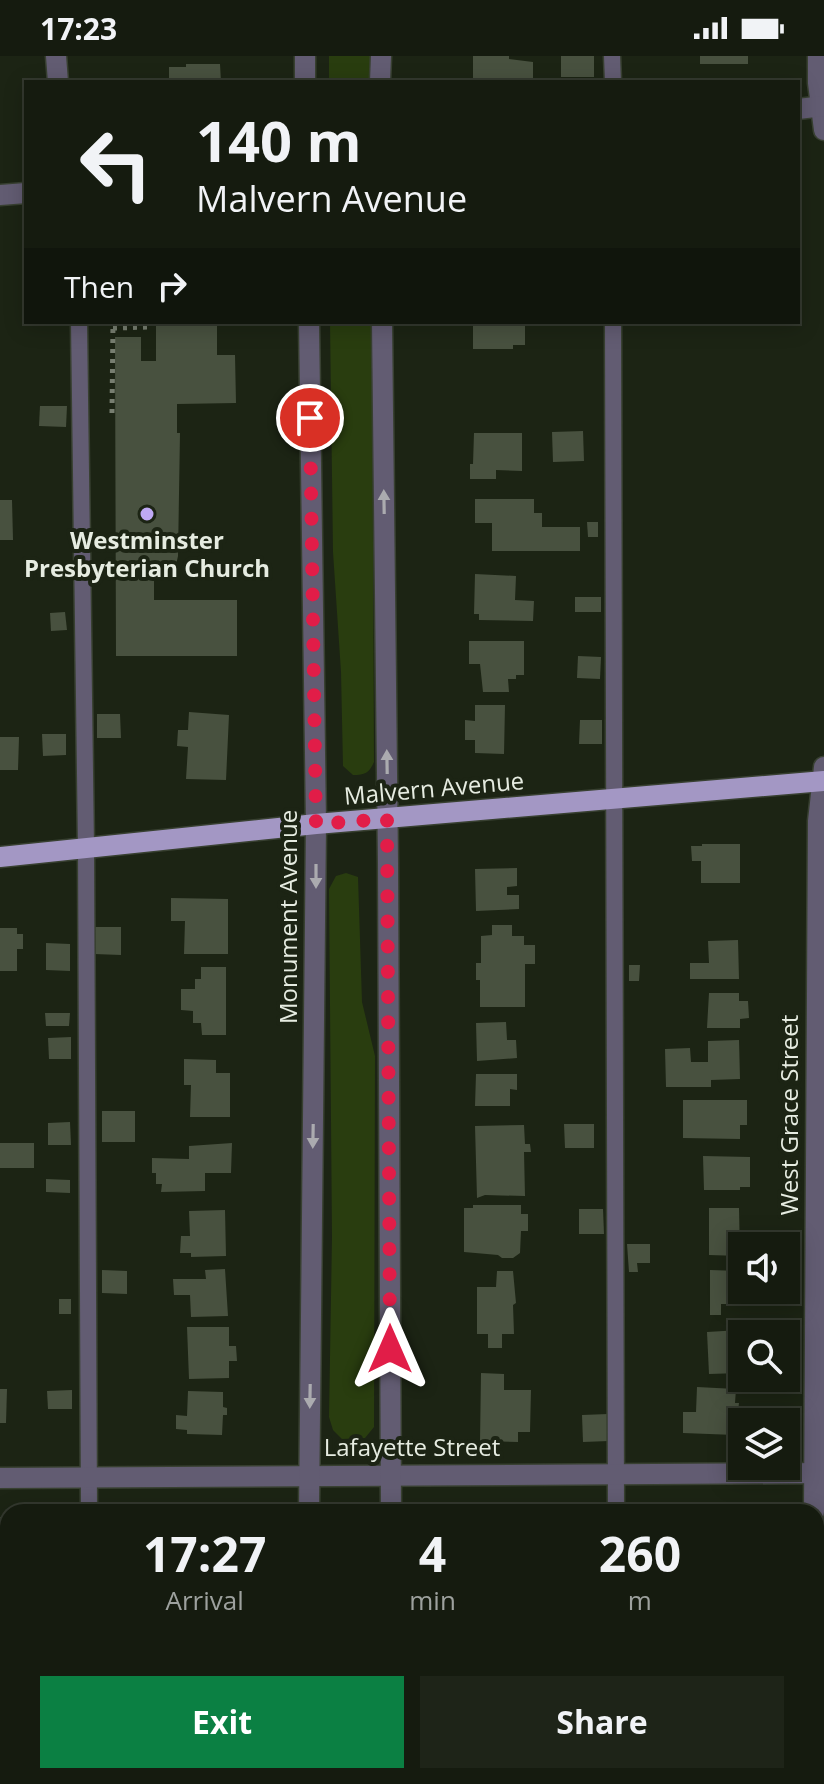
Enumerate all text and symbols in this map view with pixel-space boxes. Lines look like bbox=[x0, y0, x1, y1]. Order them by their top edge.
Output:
text: 17:23 bbox=[40, 8, 117, 49]
text: 140 m bbox=[196, 102, 362, 178]
icon: left bbox=[64, 112, 168, 216]
text: Malvern Avenue bbox=[196, 174, 467, 223]
icon: right bbox=[150, 264, 194, 308]
text: Then bbox=[64, 266, 134, 307]
pin bbox=[276, 384, 344, 452]
icon: arrive bbox=[288, 396, 332, 440]
one-way arrow bbox=[378, 489, 390, 514]
marker: Westminster Presbyterian Church bbox=[138, 505, 156, 523]
place label: Westminster Presbyterian Church bbox=[24, 523, 270, 584]
one-way arrow bbox=[381, 749, 393, 774]
street label: Malvern Avenue bbox=[342, 763, 525, 812]
street label: Monument Avenue bbox=[271, 810, 304, 1024]
one-way arrow bbox=[310, 864, 322, 889]
street label: West Grace Street bbox=[772, 1015, 805, 1215]
one-way arrow bbox=[307, 1124, 319, 1149]
map controls bbox=[728, 1232, 800, 1480]
button: sound bbox=[728, 1232, 800, 1304]
position arrow bbox=[348, 1307, 432, 1391]
button: search bbox=[728, 1320, 800, 1392]
one-way arrow bbox=[304, 1384, 316, 1409]
button: layers bbox=[728, 1408, 800, 1480]
street label: Lafayette Street bbox=[324, 1430, 500, 1463]
text: 17:27 bbox=[143, 1521, 266, 1586]
text: 4 bbox=[419, 1521, 446, 1586]
text: 260 bbox=[599, 1521, 681, 1586]
text: Arrival bbox=[165, 1582, 244, 1618]
text: min bbox=[409, 1582, 456, 1618]
text: m bbox=[628, 1582, 652, 1618]
button: Exit bbox=[40, 1676, 404, 1768]
button: Share bbox=[420, 1676, 784, 1768]

